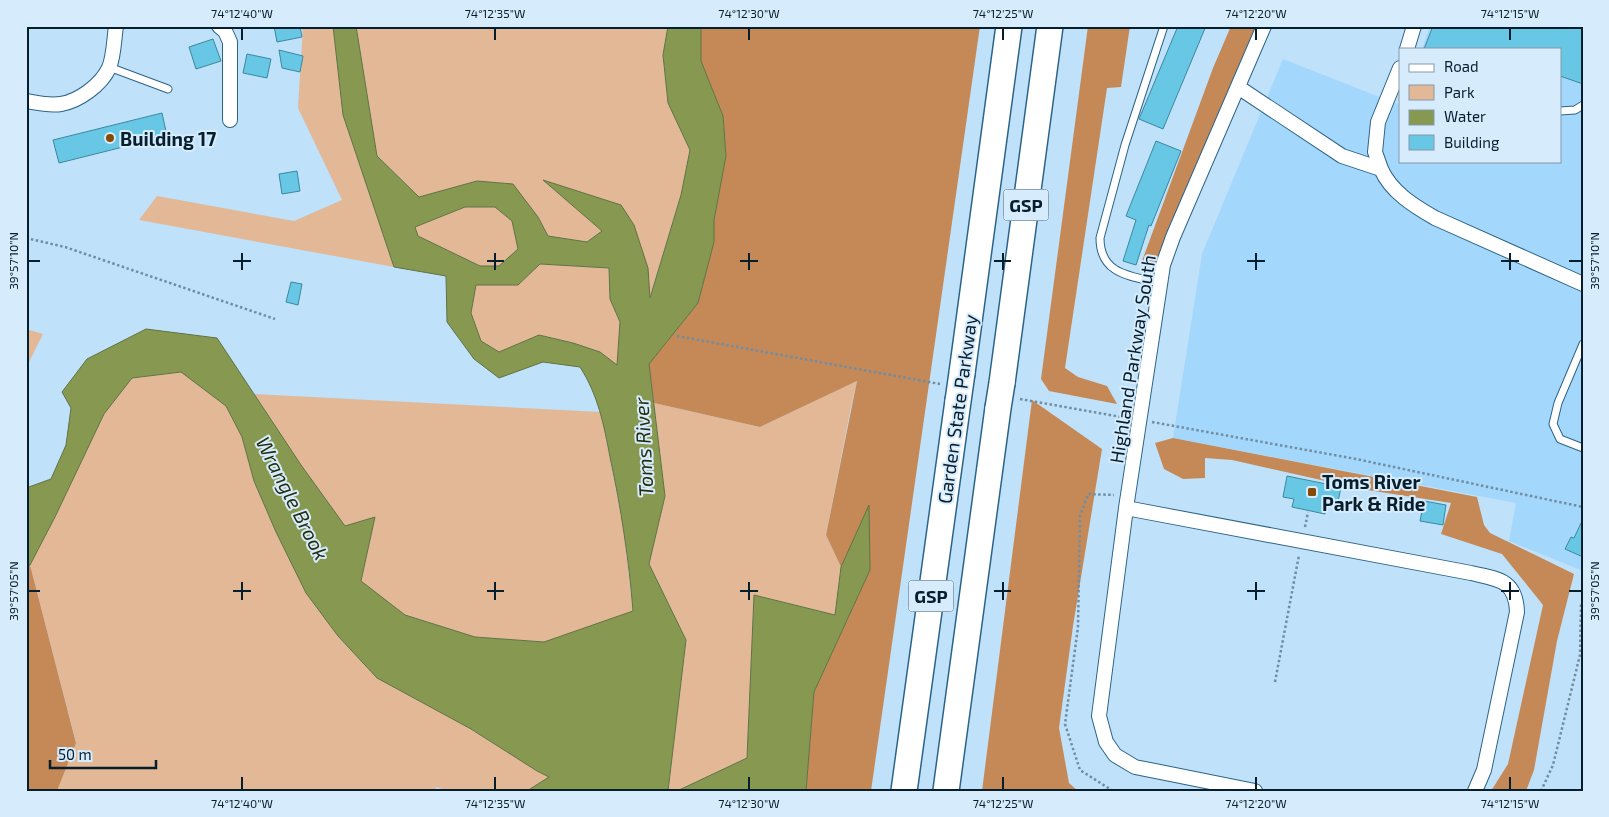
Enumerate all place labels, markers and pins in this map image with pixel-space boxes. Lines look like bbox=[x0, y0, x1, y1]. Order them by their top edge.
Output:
place label: Building 17 bbox=[120, 127, 216, 150]
marker: Building 17 bbox=[104, 132, 116, 144]
place label: Toms River Park & Ride bbox=[1322, 470, 1426, 515]
marker: Toms River Park & Ride bbox=[1306, 486, 1318, 498]

